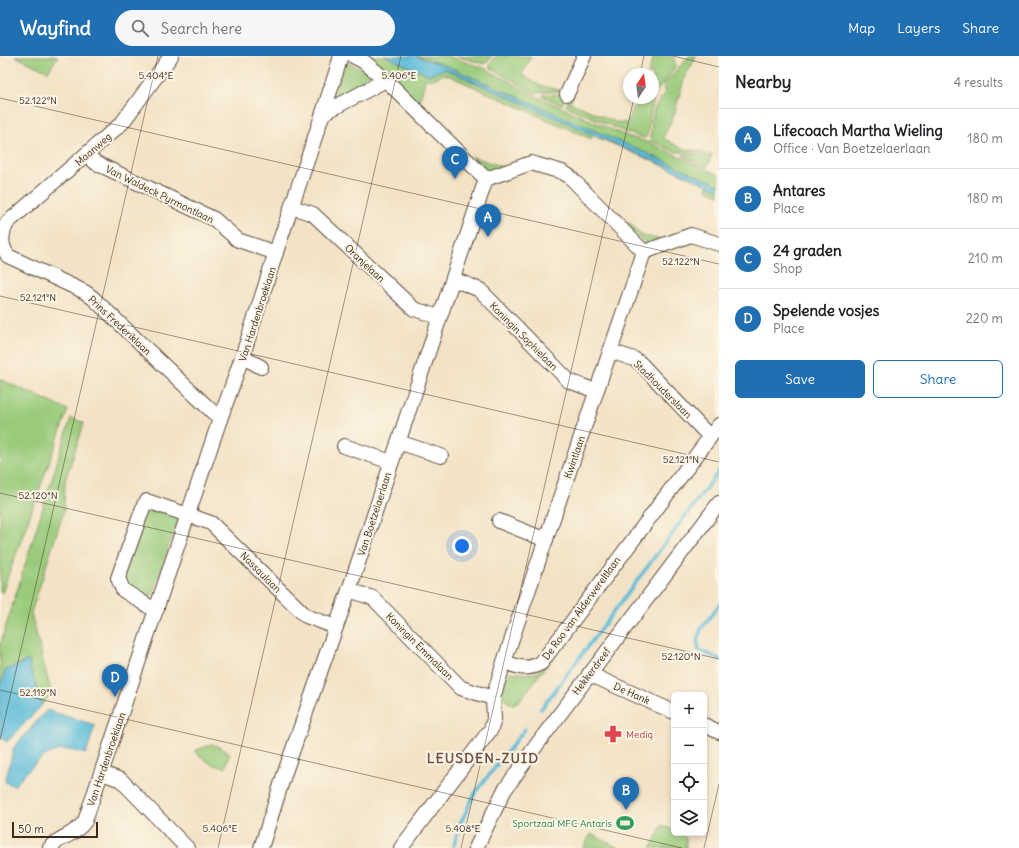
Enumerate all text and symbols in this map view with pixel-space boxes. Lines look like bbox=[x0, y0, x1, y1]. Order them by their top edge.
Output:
search box bbox=[115, 10, 395, 46]
text: Wayfind bbox=[20, 16, 91, 40]
icon: search bbox=[129, 17, 151, 39]
text: Search here bbox=[161, 19, 242, 38]
text: Map bbox=[848, 19, 875, 37]
text: Layers bbox=[897, 19, 940, 37]
text: Share bbox=[962, 19, 999, 37]
north arrow bbox=[623, 68, 659, 104]
text: 5.404°E bbox=[139, 69, 174, 82]
text: 5.406°E bbox=[382, 69, 417, 82]
text: Nearby bbox=[735, 71, 791, 93]
text: 4 results bbox=[954, 74, 1003, 91]
text: 52.122°N bbox=[19, 94, 57, 107]
text: Lifecoach Martha Wieling bbox=[773, 121, 943, 140]
street label: Maanweg bbox=[72, 130, 114, 169]
text: A bbox=[744, 130, 752, 147]
text: 180 m bbox=[967, 130, 1003, 147]
text: Office · Van Boetzelaerlaan bbox=[773, 140, 931, 157]
pin: C bbox=[442, 146, 468, 179]
street label: Van Waldeck Pyrmontlaan bbox=[104, 163, 216, 226]
text: Antares bbox=[773, 181, 825, 200]
text: B bbox=[744, 190, 752, 207]
text: 180 m bbox=[967, 190, 1003, 207]
text: Place bbox=[773, 200, 804, 217]
pin: A bbox=[475, 204, 501, 237]
street label: Oranjelaan bbox=[342, 241, 388, 285]
text: 24 graden bbox=[773, 241, 842, 260]
text: C bbox=[744, 250, 752, 267]
text: 210 m bbox=[968, 250, 1003, 267]
text: 52.122°N bbox=[662, 255, 700, 268]
text: Shop bbox=[773, 260, 802, 277]
street label: Van Hardenbroeklaan bbox=[236, 265, 279, 363]
text: 52.121°N bbox=[20, 291, 56, 304]
street label: Prins Frederiklaan bbox=[85, 293, 154, 358]
street label: Koningin Sophielaan bbox=[487, 300, 561, 373]
text: Spelende vosjes bbox=[773, 301, 879, 320]
text: D bbox=[743, 310, 753, 327]
text: 220 m bbox=[966, 310, 1003, 327]
text: Place bbox=[773, 320, 804, 337]
street label: Stadhouderslaan bbox=[631, 358, 695, 421]
button: Save bbox=[735, 360, 865, 398]
button: Share bbox=[873, 360, 1003, 398]
street label: Kwintlaan bbox=[561, 434, 588, 480]
text: 52.121°N bbox=[663, 453, 699, 466]
street label: Van Boetzelaerlaan bbox=[355, 470, 394, 558]
text: 52.120°N bbox=[18, 489, 58, 502]
your location bbox=[452, 536, 472, 556]
street label: Nassaulaan bbox=[237, 549, 284, 596]
street label: De Roo van Alderwereltlaan bbox=[539, 554, 623, 663]
street label: Koningin Emmalaan bbox=[383, 610, 456, 683]
street label: Hekkerdreef bbox=[569, 645, 614, 697]
text: 52.120°N bbox=[661, 650, 701, 663]
pin: D bbox=[102, 664, 128, 697]
street label: De Hank bbox=[612, 680, 652, 707]
text: 52.119°N bbox=[20, 686, 56, 699]
map controls bbox=[671, 692, 707, 836]
button: + bbox=[671, 692, 707, 728]
street label: Van Hardenbroeklaan bbox=[84, 710, 129, 808]
pharmacy icon: Mediq bbox=[603, 724, 623, 744]
place label: Mediq bbox=[626, 728, 653, 741]
button: − bbox=[671, 728, 707, 764]
district label: LEUSDEN-ZUID bbox=[427, 749, 539, 767]
button: locate bbox=[671, 764, 707, 800]
pin: B bbox=[613, 777, 639, 810]
button: layers bbox=[671, 800, 707, 836]
sports icon: Sportzaal MFC Antaris bbox=[615, 813, 635, 833]
place label: Sportzaal MFC Antaris bbox=[512, 817, 612, 830]
scale bar bbox=[12, 820, 98, 839]
text: 50 m bbox=[18, 822, 44, 836]
text: 5.406°E bbox=[203, 822, 238, 835]
text: 5.408°E bbox=[446, 822, 481, 835]

